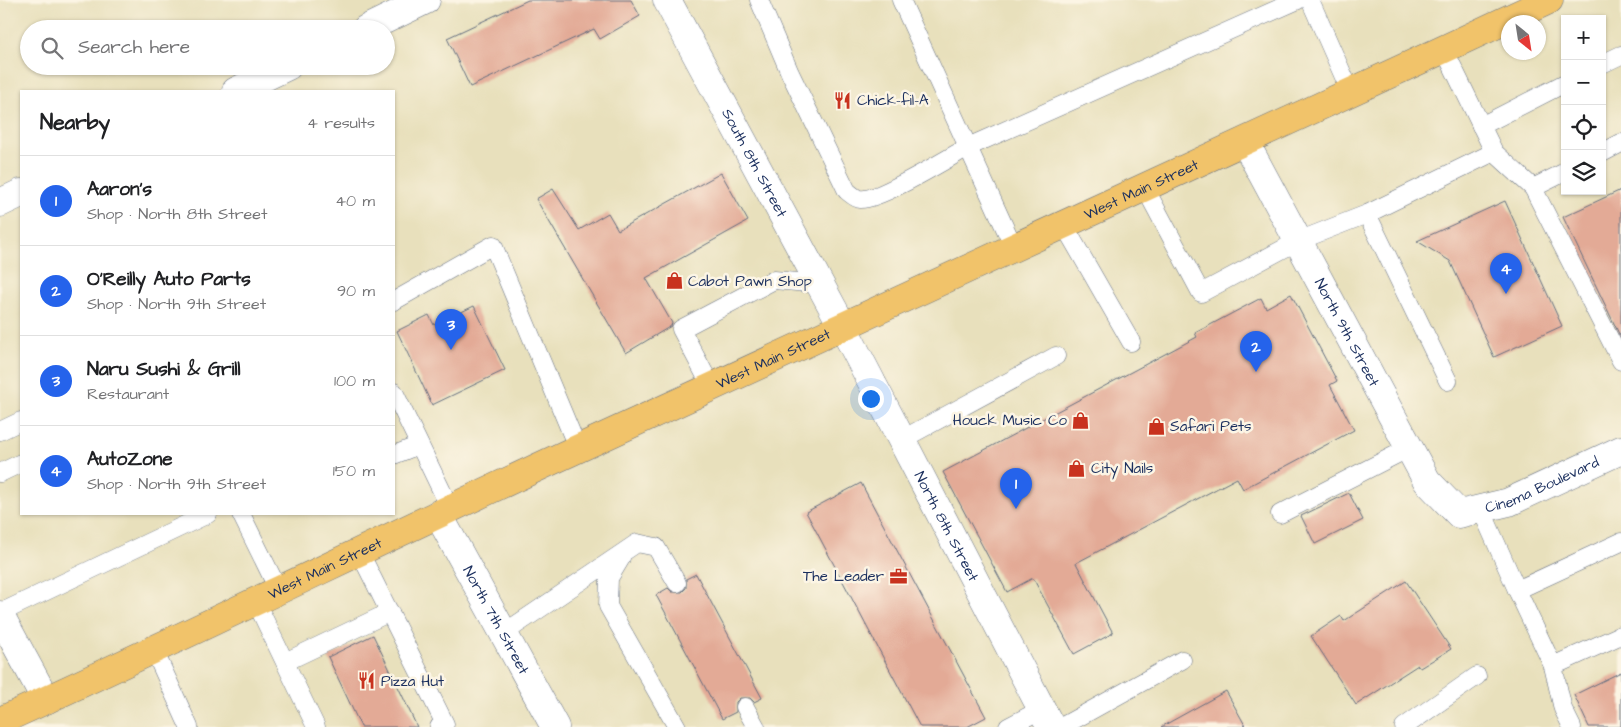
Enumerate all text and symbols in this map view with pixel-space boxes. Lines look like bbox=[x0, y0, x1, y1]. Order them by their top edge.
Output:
north arrow bbox=[1501, 15, 1546, 60]
map controls bbox=[1561, 15, 1606, 195]
button: + bbox=[1561, 15, 1606, 60]
search box bbox=[20, 20, 395, 75]
icon: search bbox=[38, 34, 66, 62]
text: Search here bbox=[78, 34, 190, 61]
button: − bbox=[1561, 60, 1606, 105]
restaurant icon: Chick-fil-A bbox=[833, 90, 853, 110]
place label: Chick-fil-A bbox=[857, 90, 929, 111]
street label: South 8th Street bbox=[716, 105, 792, 221]
button: locate bbox=[1561, 105, 1606, 150]
text: Nearby bbox=[40, 108, 110, 137]
text: 4 results bbox=[307, 112, 375, 134]
button: layers bbox=[1561, 150, 1606, 195]
street label: West Main Street bbox=[1081, 154, 1202, 225]
text: Aaron's bbox=[87, 176, 152, 203]
text: 1 bbox=[55, 190, 57, 212]
text: 40 m bbox=[335, 190, 375, 212]
text: Shop · North 8th Street bbox=[87, 203, 267, 225]
pin: 4 bbox=[1490, 253, 1522, 294]
text: O'Reilly Auto Parts bbox=[87, 266, 251, 293]
shop icon: Cabot Pawn Shop bbox=[664, 271, 684, 291]
place label: Cabot Pawn Shop bbox=[688, 271, 812, 292]
street label: North 9th Street bbox=[1309, 275, 1384, 390]
text: 2 bbox=[51, 280, 61, 302]
text: 90 m bbox=[337, 280, 375, 302]
text: Shop · North 9th Street bbox=[87, 293, 266, 315]
pin: 3 bbox=[435, 309, 467, 350]
street label: West Main Street bbox=[713, 324, 834, 395]
pin: 2 bbox=[1240, 331, 1272, 372]
text: Naru Sushi & Grill bbox=[87, 356, 240, 383]
text: 3 bbox=[52, 370, 60, 392]
text: 100 m bbox=[334, 370, 375, 392]
text: Restaurant bbox=[87, 383, 169, 405]
your location bbox=[858, 386, 884, 412]
place label: Houck Music Co bbox=[953, 410, 1068, 431]
shop icon: Houck Music Co bbox=[1071, 410, 1091, 430]
shop icon: Safari Pets bbox=[1146, 416, 1166, 436]
place label: Safari Pets bbox=[1170, 416, 1252, 437]
text: AutoZone bbox=[87, 446, 173, 473]
street label: Cinema Boulevard bbox=[1483, 451, 1603, 518]
shop icon: City Nails bbox=[1067, 458, 1087, 478]
place label: City Nails bbox=[1091, 458, 1154, 480]
text: 4 bbox=[51, 460, 61, 482]
text: 150 m bbox=[333, 460, 375, 482]
street label: North 8th Street bbox=[909, 468, 983, 585]
pin: 1 bbox=[1000, 468, 1032, 509]
text: Shop · North 9th Street bbox=[87, 473, 266, 495]
street label: West Main Street bbox=[265, 532, 386, 605]
street label: North 7th Street bbox=[458, 562, 534, 678]
place label: The Leader bbox=[803, 566, 884, 587]
office icon: The Leader bbox=[888, 566, 908, 586]
restaurant icon: Pizza Hut bbox=[357, 671, 377, 691]
place label: Pizza Hut bbox=[381, 671, 444, 692]

